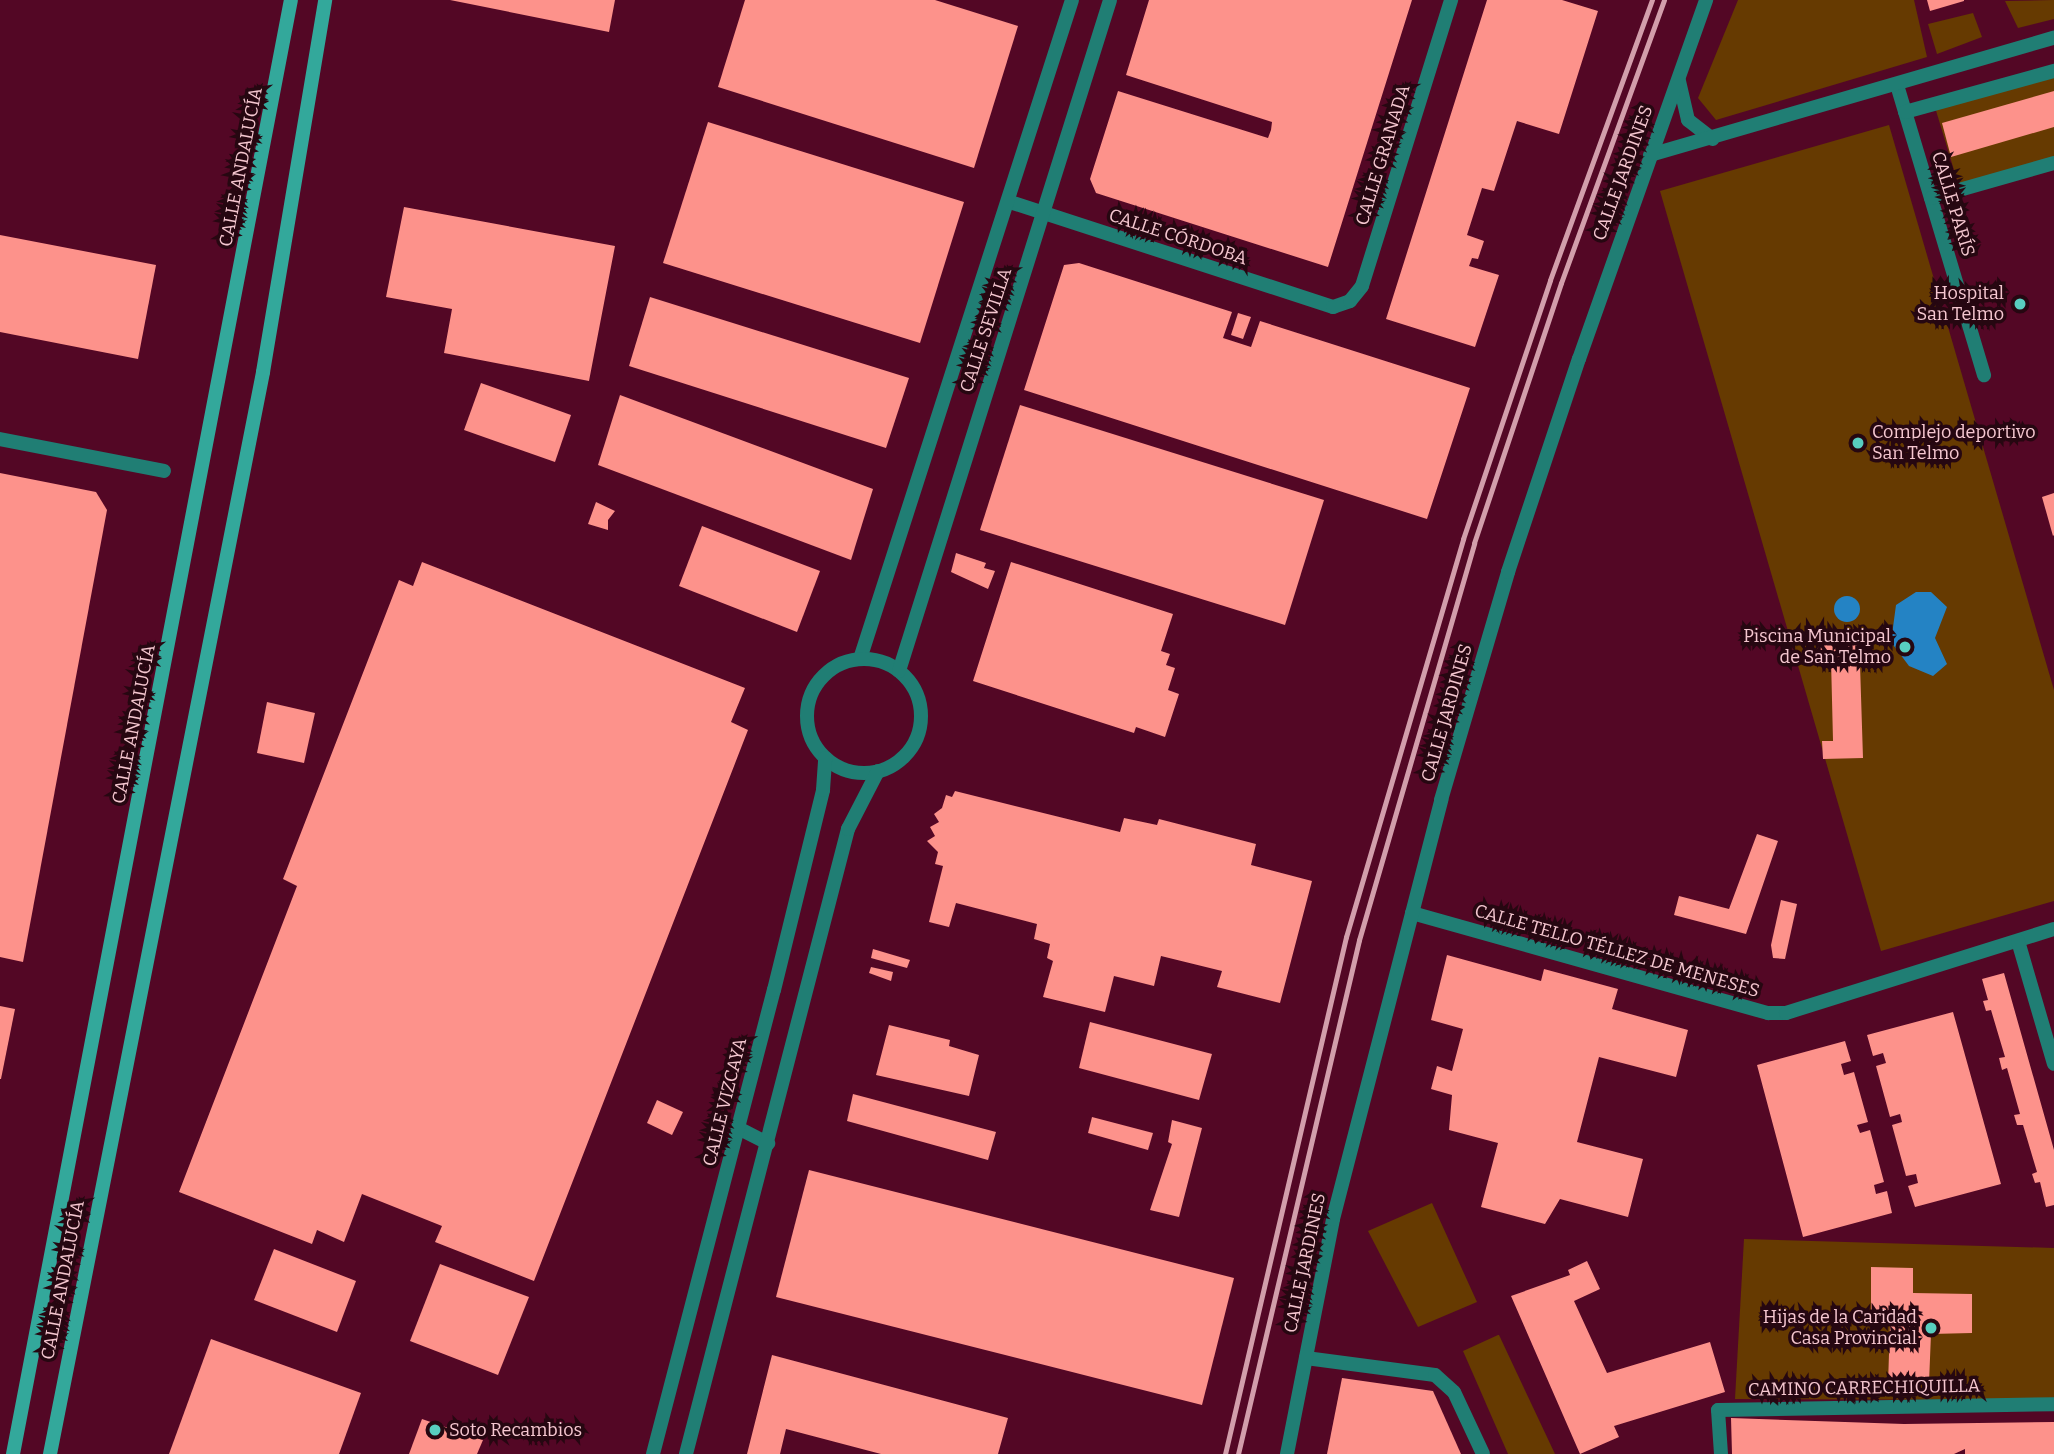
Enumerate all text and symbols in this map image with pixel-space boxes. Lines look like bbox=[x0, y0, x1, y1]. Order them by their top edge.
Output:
street label: CALLE GRANADA bbox=[1351, 82, 1415, 228]
street label: CALLE ANDALUCÍA bbox=[215, 85, 267, 249]
street label: CALLE JARDINES bbox=[1589, 102, 1657, 244]
street label: CALLE PARÍS bbox=[1927, 149, 1979, 259]
street label: CALLE CÓRDOBA bbox=[1106, 204, 1250, 270]
street label: CALLE SEVILLA bbox=[956, 265, 1016, 395]
place label: Hospital San Telmo bbox=[1917, 283, 2004, 326]
marker: Hospital San Telmo bbox=[2010, 294, 2030, 314]
place label: Complejo deportivo San Telmo bbox=[1872, 422, 2036, 464]
marker: Complejo deportivo San Telmo bbox=[1850, 435, 1866, 451]
place label: Piscina Municipal de San Telmo bbox=[1743, 626, 1891, 668]
marker: Piscina Municipal de San Telmo bbox=[1897, 639, 1913, 655]
street label: CALLE ANDALUCÍA bbox=[108, 642, 160, 806]
street label: CALLE JARDINES bbox=[1417, 642, 1477, 784]
street label: CALLE TELLO TÉLLEZ DE MENESES bbox=[1472, 900, 1762, 1002]
street label: CALLE VIZCAYA bbox=[699, 1036, 751, 1168]
street label: CALLE JARDINES bbox=[1280, 1191, 1330, 1335]
street label: CALLE ANDALUCÍA bbox=[37, 1198, 89, 1362]
place label: Hijas de la Caridad Casa Provincial bbox=[1763, 1307, 1917, 1350]
marker: Hijas de la Caridad Casa Provincial bbox=[1923, 1320, 1939, 1336]
street label: CAMINO CARRECHIQUILLA bbox=[1748, 1375, 1980, 1401]
place label: Soto Recambios bbox=[449, 1419, 582, 1441]
marker: Soto Recambios bbox=[427, 1422, 443, 1438]

